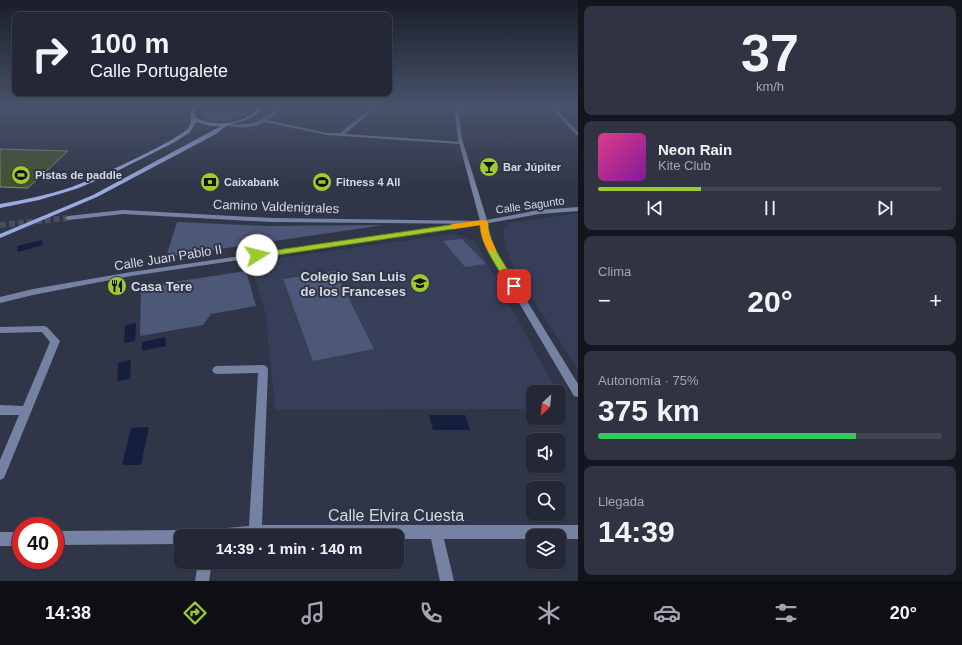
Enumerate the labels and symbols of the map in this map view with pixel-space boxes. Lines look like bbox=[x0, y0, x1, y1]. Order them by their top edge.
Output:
bar icon: Bar Júpiter bbox=[478, 156, 500, 178]
place label: Bar Júpiter bbox=[503, 161, 562, 173]
sports icon: Pistas de paddle bbox=[10, 164, 32, 186]
place label: Pistas de paddle bbox=[35, 169, 122, 181]
bank icon: Caixabank bbox=[199, 171, 221, 193]
sports icon: Fitness 4 All bbox=[311, 171, 333, 193]
place label: Caixabank bbox=[224, 176, 280, 188]
place label: Fitness 4 All bbox=[336, 176, 400, 188]
street label: Calle Sagunto bbox=[495, 194, 565, 216]
street label: Camino Valdenigrales bbox=[213, 197, 340, 216]
position arrow bbox=[236, 234, 278, 276]
street label: Calle Juan Pablo II bbox=[113, 242, 223, 273]
place label: Colegio San Luis de los Franceses bbox=[301, 269, 406, 299]
pin bbox=[497, 269, 531, 303]
school or university icon: Colegio San Luis de los Franceses bbox=[409, 272, 431, 294]
restaurant icon: Casa Tere bbox=[106, 275, 128, 297]
place label: Casa Tere bbox=[131, 279, 192, 294]
north arrow bbox=[526, 385, 566, 425]
street label: Calle Elvira Cuesta bbox=[328, 507, 464, 524]
speed limit sign: 40 bbox=[12, 517, 64, 569]

